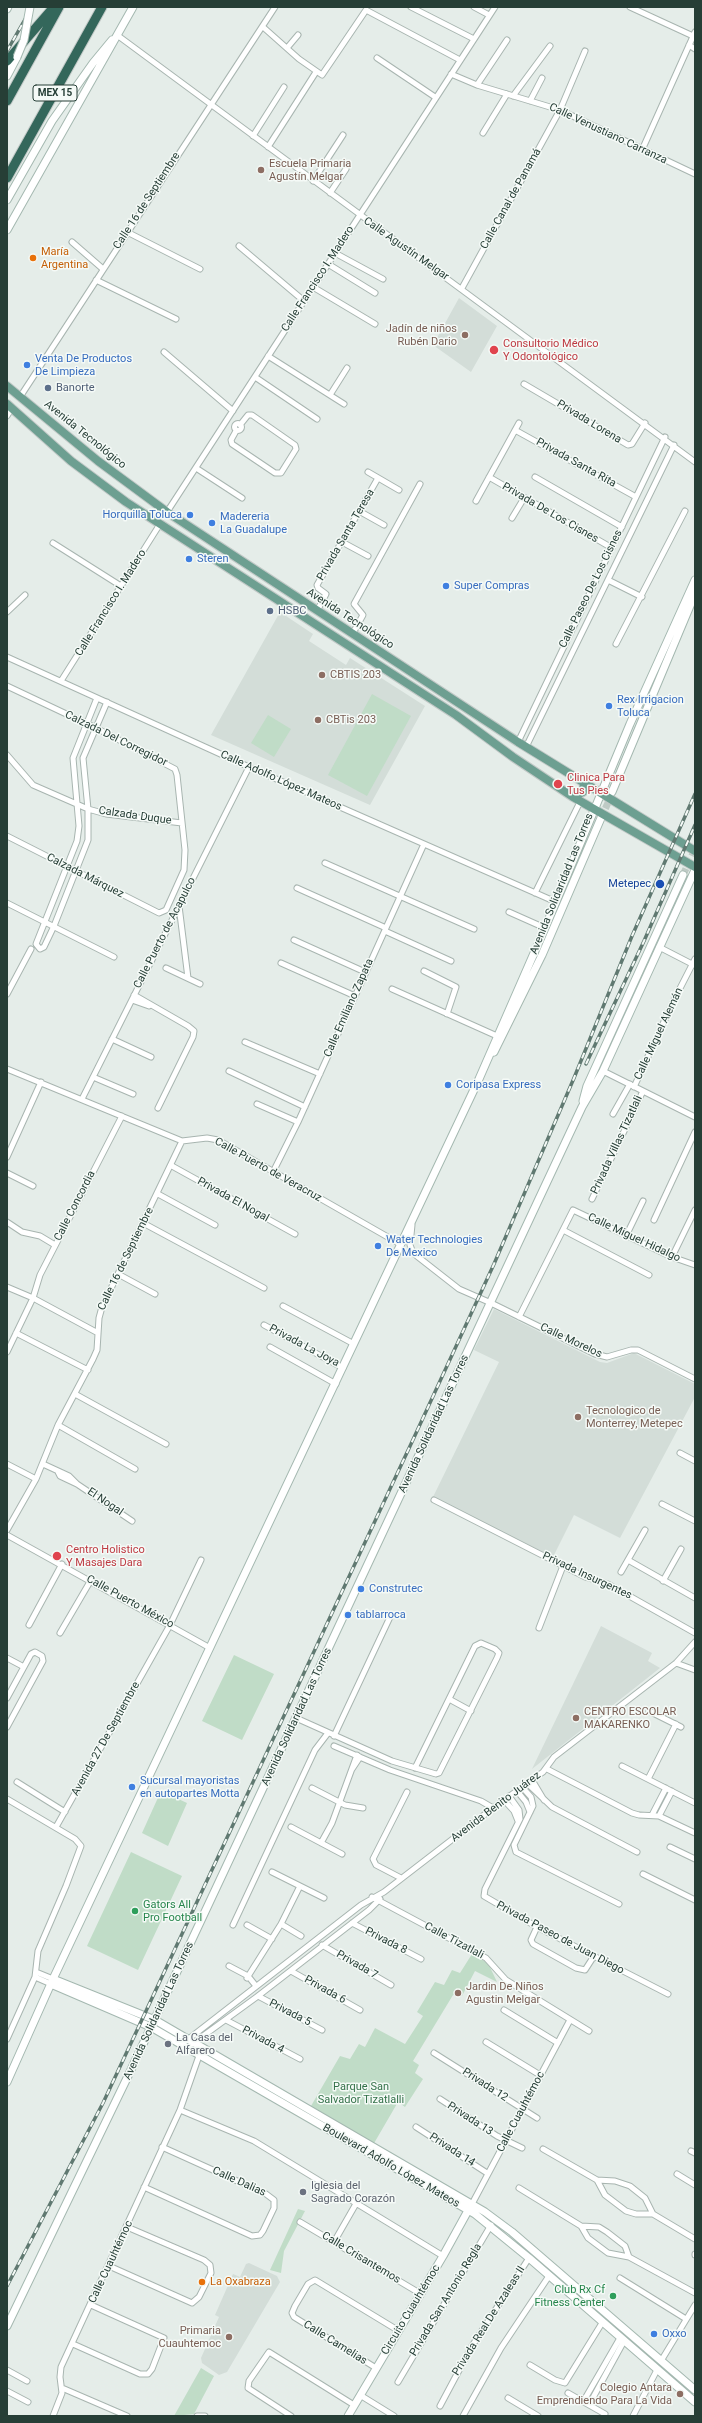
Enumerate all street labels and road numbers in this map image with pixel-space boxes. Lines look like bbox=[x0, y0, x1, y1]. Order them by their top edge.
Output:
road number: MEX 15 bbox=[33, 85, 77, 101]
street label: Calle Venustiano Carranza bbox=[547, 101, 669, 167]
street label: Calle Canal de Panamá bbox=[478, 146, 544, 252]
street label: Calle 16 de Septiembre bbox=[111, 150, 183, 252]
street label: Calle Agustín Melgar bbox=[361, 215, 451, 283]
street label: Calle Francisco I. Madero bbox=[279, 224, 357, 334]
street label: Privada Lorena bbox=[554, 397, 624, 447]
street label: Avenida Tecnológico bbox=[41, 398, 129, 472]
street label: Privada Santa Rita bbox=[534, 436, 618, 490]
street label: Privada De Los Cisnes bbox=[500, 480, 600, 546]
street label: Privada Santa Teresa bbox=[314, 487, 378, 583]
street label: Calle Paseo De Los Cisnes bbox=[557, 528, 625, 650]
street label: Calle Francisco I. Madero bbox=[73, 547, 149, 659]
street label: Avenida Tecnológico bbox=[304, 586, 396, 652]
street label: Calzada Del Corregidor bbox=[63, 708, 169, 770]
street label: Calle Adolfo López Mateos bbox=[218, 748, 344, 814]
street label: Calzada Duque bbox=[98, 804, 172, 828]
street label: Avenida Solidaridad Las Torres bbox=[528, 812, 596, 956]
street label: Calzada Márquez bbox=[44, 851, 126, 901]
street label: Calle Puerto de Acapulco bbox=[131, 875, 199, 991]
street label: Calle Emiliano Zapata bbox=[321, 957, 377, 1059]
street label: Calle Miguel Alemán bbox=[632, 986, 686, 1082]
street label: Privada Villas Tizatlali bbox=[588, 1094, 646, 1196]
street label: Calle Puerto de Veracruz bbox=[212, 1135, 324, 1205]
street label: Calle Concordia bbox=[52, 1169, 98, 1243]
street label: Privada El Nogal bbox=[195, 1175, 271, 1225]
street label: Calle 16 de Septiembre bbox=[95, 1205, 157, 1313]
street label: Calle Miguel Hidalgo bbox=[586, 1211, 682, 1265]
street label: Calle Morelos bbox=[538, 1321, 604, 1361]
street label: Privada La Joya bbox=[267, 1322, 341, 1370]
street label: Avenida Solidaridad Las Torres bbox=[396, 1353, 472, 1495]
street label: El Nogal bbox=[84, 1485, 126, 1519]
street label: Privada Insurgentes bbox=[540, 1549, 634, 1603]
street label: Calle Puerto México bbox=[84, 1572, 176, 1632]
street label: Avenida Solidaridad Las Torres bbox=[259, 1646, 335, 1788]
street label: Avenida 27 De Septiembre bbox=[69, 1680, 143, 1798]
street label: Avenida Benito Juárez bbox=[449, 1769, 543, 1845]
street label: Privada Paseo de Juan Diego bbox=[494, 1899, 626, 1977]
street label: Calle Tizatlali bbox=[422, 1920, 486, 1962]
street label: Privada 8 bbox=[363, 1925, 409, 1957]
street label: Avenida Solidaridad Las Torres bbox=[121, 1940, 197, 2082]
street label: Privada 7 bbox=[334, 1948, 380, 1982]
street label: Privada 6 bbox=[302, 1973, 348, 2007]
street label: Privada 5 bbox=[267, 1997, 313, 2029]
street label: Privada 4 bbox=[240, 2023, 286, 2057]
street label: Privada 12 bbox=[460, 2065, 510, 2105]
street label: Calle Cuauhtémoc bbox=[494, 2069, 548, 2155]
street label: Privada 13 bbox=[445, 2099, 495, 2139]
street label: Boulevard Adolfo López Mateos bbox=[320, 2121, 462, 2211]
street label: Privada 14 bbox=[427, 2130, 477, 2170]
street label: Calle Dalias bbox=[210, 2164, 268, 2200]
street label: Calle Cuauhtémoc bbox=[86, 2219, 136, 2305]
street label: Calle Crisantemos bbox=[319, 2229, 403, 2287]
street label: Privada San Antonio Regla bbox=[407, 2241, 485, 2359]
street label: Circuito Cuauhtémoc bbox=[379, 2263, 443, 2357]
street label: Privada Real De Azaleas II bbox=[450, 2264, 528, 2378]
street label: Calle Camelias bbox=[301, 2318, 369, 2368]

